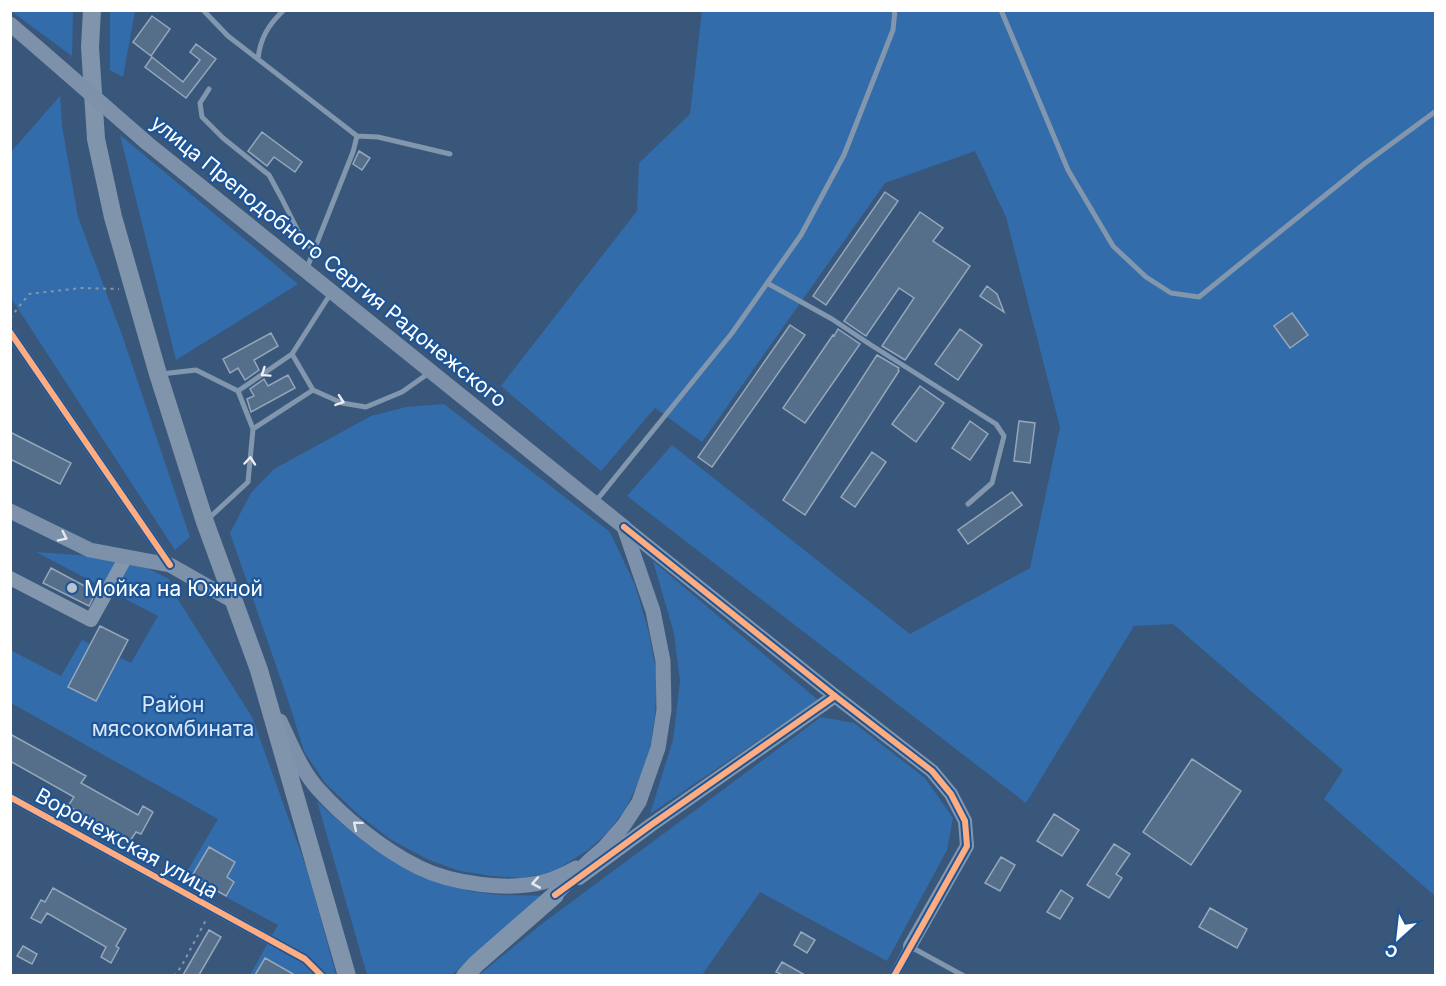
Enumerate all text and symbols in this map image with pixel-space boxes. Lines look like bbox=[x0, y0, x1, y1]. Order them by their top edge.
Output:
street label: улица Преподобного Сергия Радонежского bbox=[146, 110, 512, 412]
one-way arrow bbox=[261, 366, 272, 377]
one-way arrow bbox=[334, 393, 344, 406]
one-way arrow bbox=[243, 457, 256, 466]
one-way arrow bbox=[57, 529, 68, 541]
place label: Мойка на Южной bbox=[84, 576, 263, 601]
marker: Мойка на Южной bbox=[65, 581, 79, 595]
park label: Район мясокомбината bbox=[92, 692, 254, 741]
street label: Воронежская улица bbox=[31, 782, 223, 904]
one-way arrow bbox=[353, 821, 364, 832]
one-way arrow bbox=[531, 877, 540, 889]
north arrow bbox=[1368, 908, 1428, 968]
text: С bbox=[1381, 940, 1401, 963]

